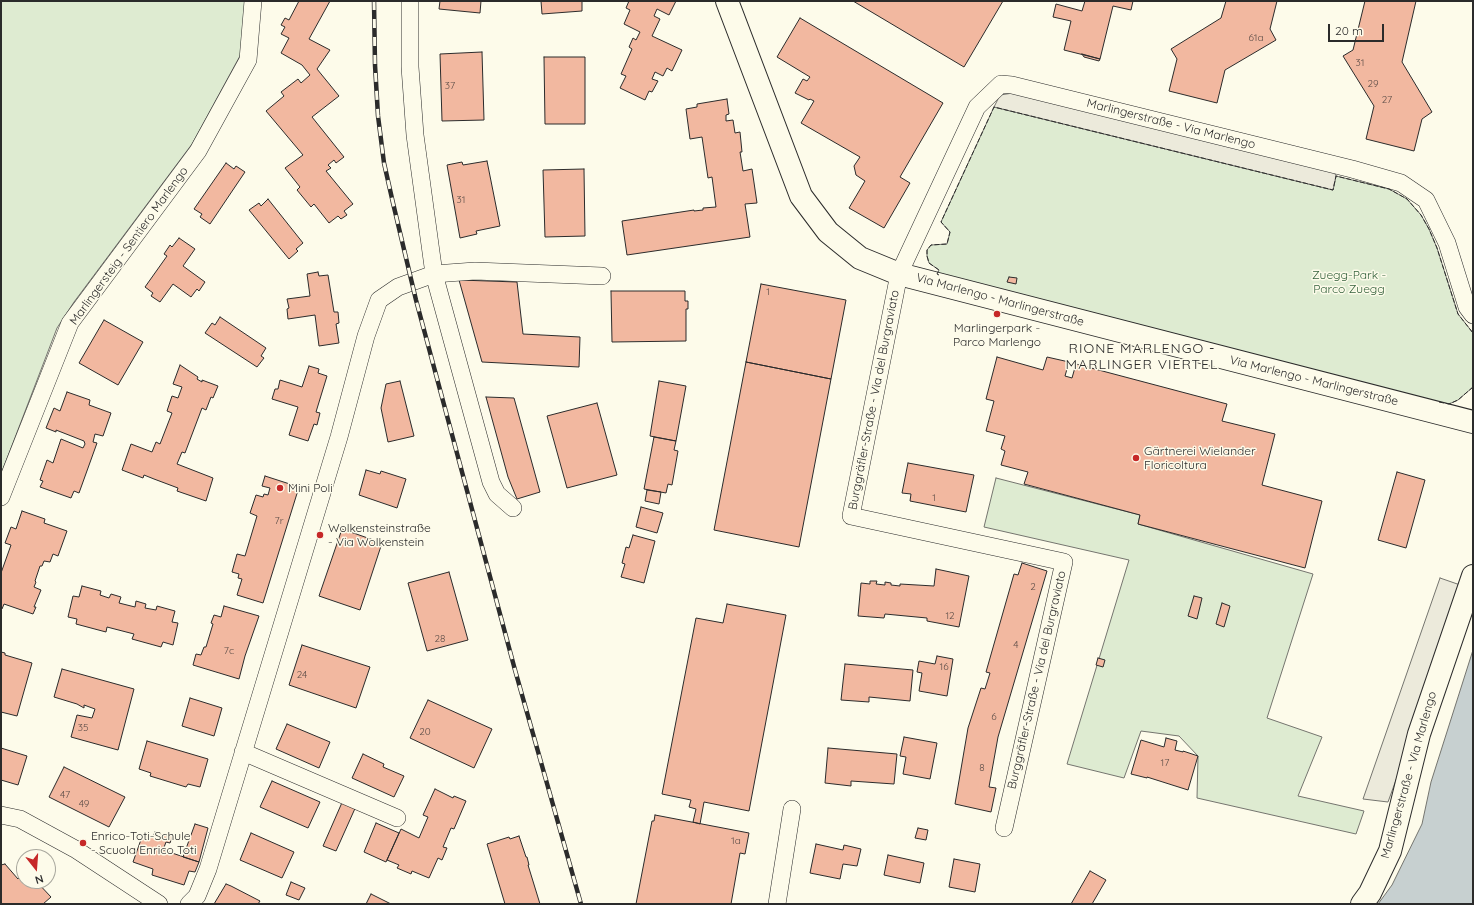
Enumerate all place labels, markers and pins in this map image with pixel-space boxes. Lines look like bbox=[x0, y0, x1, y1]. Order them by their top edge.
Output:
marker: Marlingerpark - Parco Marlengo bbox=[992, 309, 1002, 319]
place label: Marlingerpark - Parco Marlengo bbox=[953, 321, 1041, 349]
place label: Gärtnerei Wielander Floricoltura bbox=[1144, 444, 1256, 472]
marker: Gärtnerei Wielander Floricoltura bbox=[1131, 453, 1141, 463]
place label: Mini Poli bbox=[288, 481, 333, 495]
marker: Mini Poli bbox=[275, 483, 285, 493]
place label: Wolkensteinstraße - Via Wolkenstein bbox=[328, 521, 431, 549]
marker: Wolkensteinstraße - Via Wolkenstein bbox=[315, 530, 325, 540]
place label: Enrico-Toti-Schule - Scuola Enrico Toti bbox=[91, 829, 197, 857]
marker: Enrico-Toti-Schule - Scuola Enrico Toti bbox=[78, 838, 88, 848]

